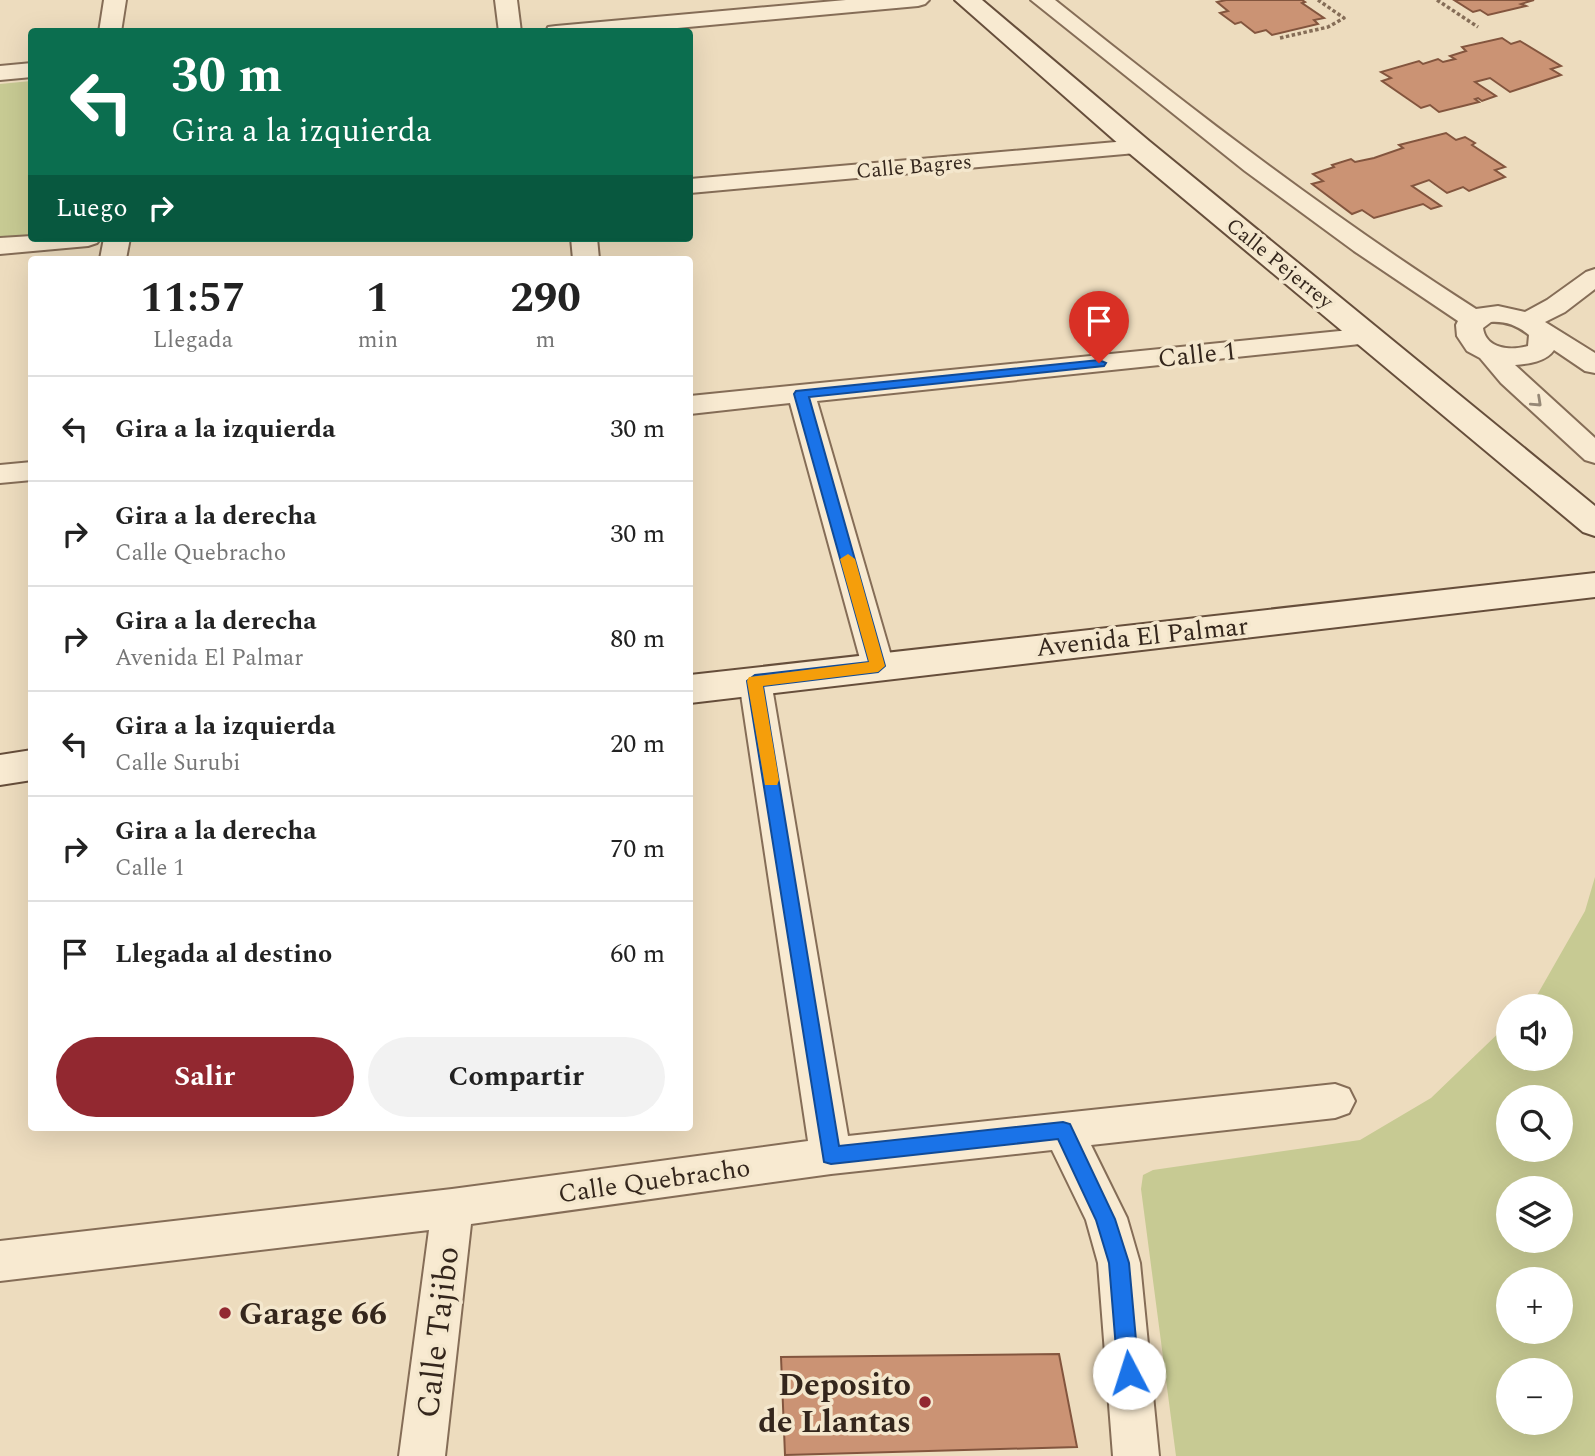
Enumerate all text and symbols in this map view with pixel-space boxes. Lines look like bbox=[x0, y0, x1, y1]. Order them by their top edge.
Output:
text: 30 m bbox=[171, 39, 282, 114]
icon: left bbox=[56, 56, 147, 147]
text: Gira a la izquierda bbox=[171, 107, 432, 156]
street label: Calle Bagres bbox=[855, 146, 973, 188]
text: Luego bbox=[56, 188, 128, 228]
icon: right bbox=[142, 189, 180, 227]
street label: Calle Pejerrey bbox=[1219, 210, 1341, 318]
text: 11:57 bbox=[140, 267, 246, 330]
text: 1 bbox=[366, 267, 390, 330]
text: 290 bbox=[510, 267, 581, 330]
pin bbox=[1069, 291, 1129, 363]
icon: arrive bbox=[1080, 302, 1118, 340]
text: Llegada bbox=[153, 323, 233, 358]
text: min bbox=[358, 323, 398, 358]
text: m bbox=[536, 323, 555, 358]
street label: Calle 1 bbox=[1156, 331, 1238, 379]
one-way arrow bbox=[1529, 393, 1542, 406]
text: Gira a la izquierda bbox=[115, 409, 336, 449]
text: 30 m bbox=[610, 409, 665, 449]
icon: left bbox=[56, 410, 94, 448]
text: Gira a la derecha bbox=[115, 496, 317, 536]
text: 30 m bbox=[610, 514, 665, 554]
icon: right bbox=[56, 515, 94, 553]
text: Calle Quebracho bbox=[115, 536, 286, 571]
text: Gira a la derecha bbox=[115, 601, 317, 641]
street label: Avenida El Palmar bbox=[1034, 606, 1250, 668]
text: 80 m bbox=[610, 619, 665, 659]
icon: right bbox=[56, 620, 94, 658]
text: Avenida El Palmar bbox=[115, 641, 304, 676]
text: Gira a la izquierda bbox=[115, 706, 336, 746]
text: 20 m bbox=[610, 724, 665, 764]
icon: left bbox=[56, 725, 94, 763]
text: Calle Surubi bbox=[115, 746, 240, 781]
text: Gira a la derecha bbox=[115, 811, 317, 851]
text: 70 m bbox=[610, 829, 665, 869]
icon: right bbox=[56, 830, 94, 868]
text: Calle 1 bbox=[115, 851, 185, 886]
text: Llegada al destino bbox=[115, 934, 332, 974]
text: 60 m bbox=[610, 934, 665, 974]
icon: arrive bbox=[56, 935, 94, 973]
map controls bbox=[1496, 994, 1573, 1435]
button: sound bbox=[1496, 994, 1573, 1071]
button: Salir bbox=[56, 1037, 354, 1117]
button: Compartir bbox=[368, 1037, 665, 1117]
button: search bbox=[1496, 1085, 1573, 1162]
street label: Calle Quebracho bbox=[556, 1148, 753, 1214]
button: layers bbox=[1496, 1176, 1573, 1253]
street label: Calle Tajibo bbox=[404, 1244, 473, 1421]
button: + bbox=[1496, 1267, 1573, 1344]
place label: Garage 66 bbox=[239, 1290, 387, 1339]
marker: Garage 66 bbox=[217, 1305, 233, 1321]
position arrow bbox=[1092, 1336, 1166, 1410]
button: − bbox=[1496, 1358, 1573, 1435]
place label: Deposito de Llantas bbox=[758, 1361, 911, 1447]
marker: Deposito de Llantas bbox=[917, 1394, 933, 1410]

